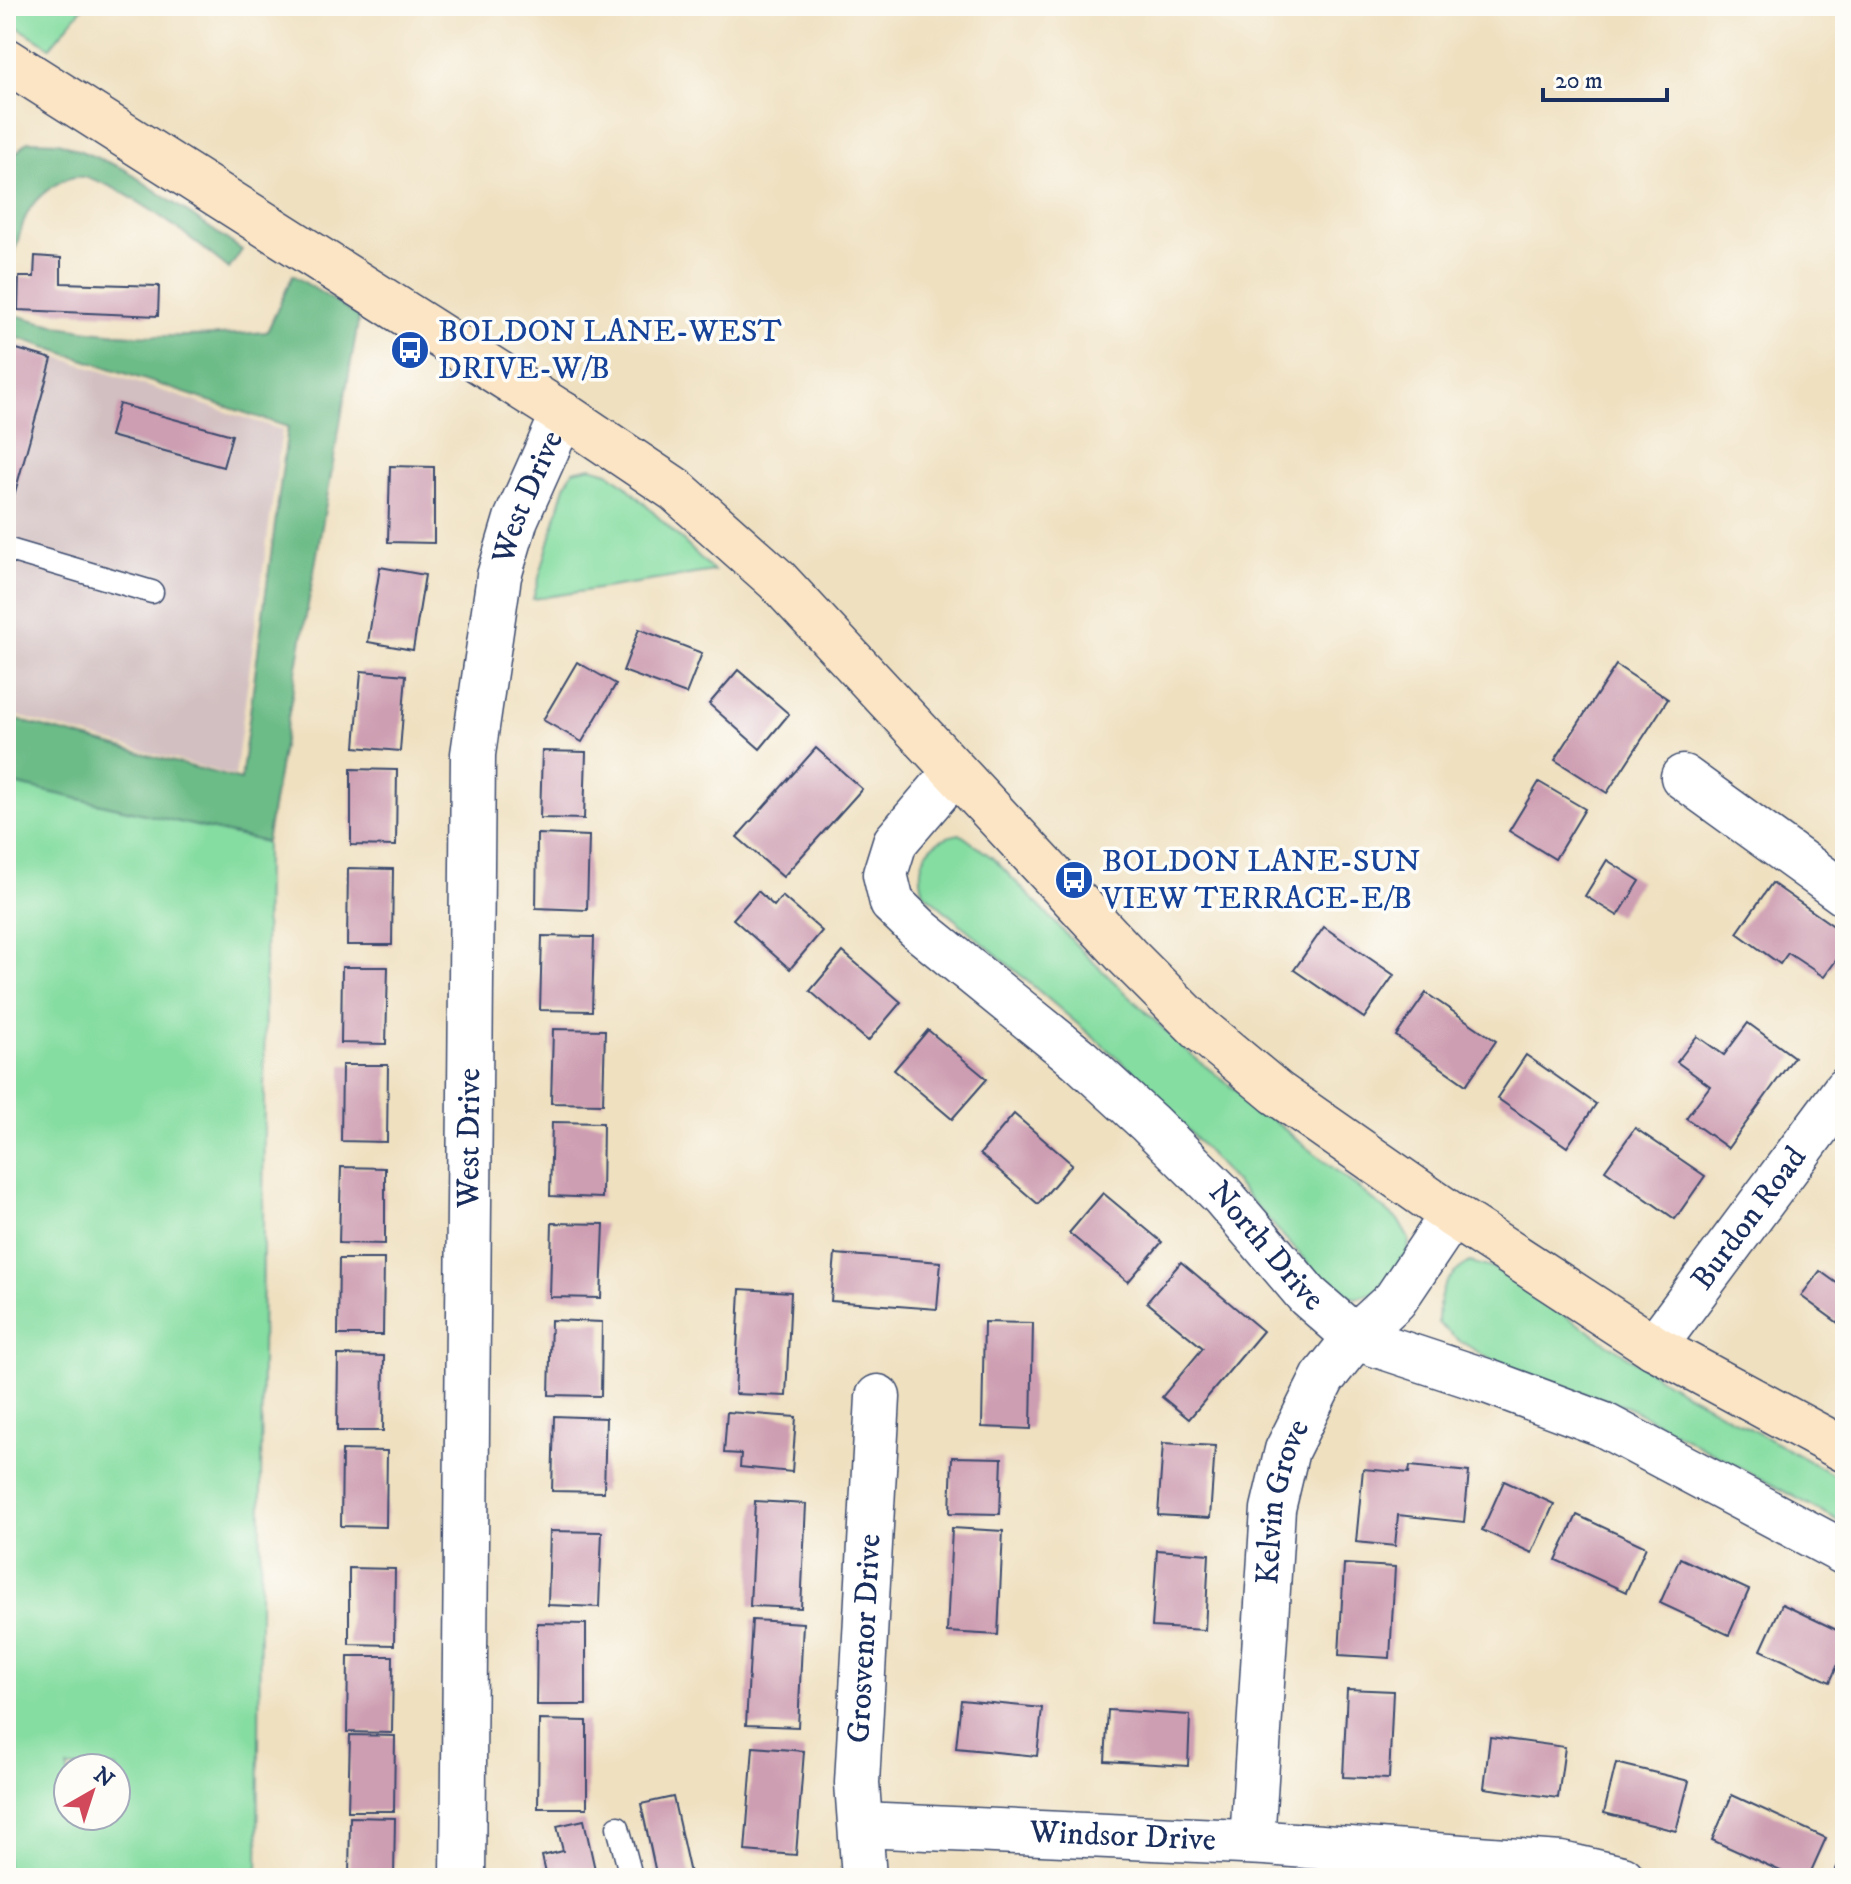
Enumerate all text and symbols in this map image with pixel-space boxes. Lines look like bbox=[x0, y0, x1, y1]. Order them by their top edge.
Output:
scale bar bbox=[1543, 52, 1667, 102]
text: 20 m bbox=[1555, 66, 1603, 96]
place label: BOLDON LANE-WEST DRIVE-W/B bbox=[438, 312, 782, 389]
bus stop icon: BOLDON LANE-WEST DRIVE-W/B bbox=[389, 329, 431, 371]
street label: West Drive bbox=[484, 424, 573, 569]
place label: BOLDON LANE-SUN VIEW TERRACE-E/B bbox=[1101, 842, 1421, 919]
bus stop icon: BOLDON LANE-SUN VIEW TERRACE-E/B bbox=[1053, 859, 1095, 901]
street label: West Drive bbox=[449, 1068, 490, 1209]
street label: Burdon Road bbox=[1683, 1139, 1816, 1298]
street label: North Drive bbox=[1199, 1173, 1332, 1320]
street label: Kelvin Grove bbox=[1248, 1413, 1319, 1586]
street label: Grosvenor Drive bbox=[839, 1533, 891, 1744]
north arrow bbox=[52, 1752, 132, 1832]
text: N bbox=[88, 1761, 119, 1794]
street label: Windsor Drive bbox=[1028, 1812, 1217, 1861]

